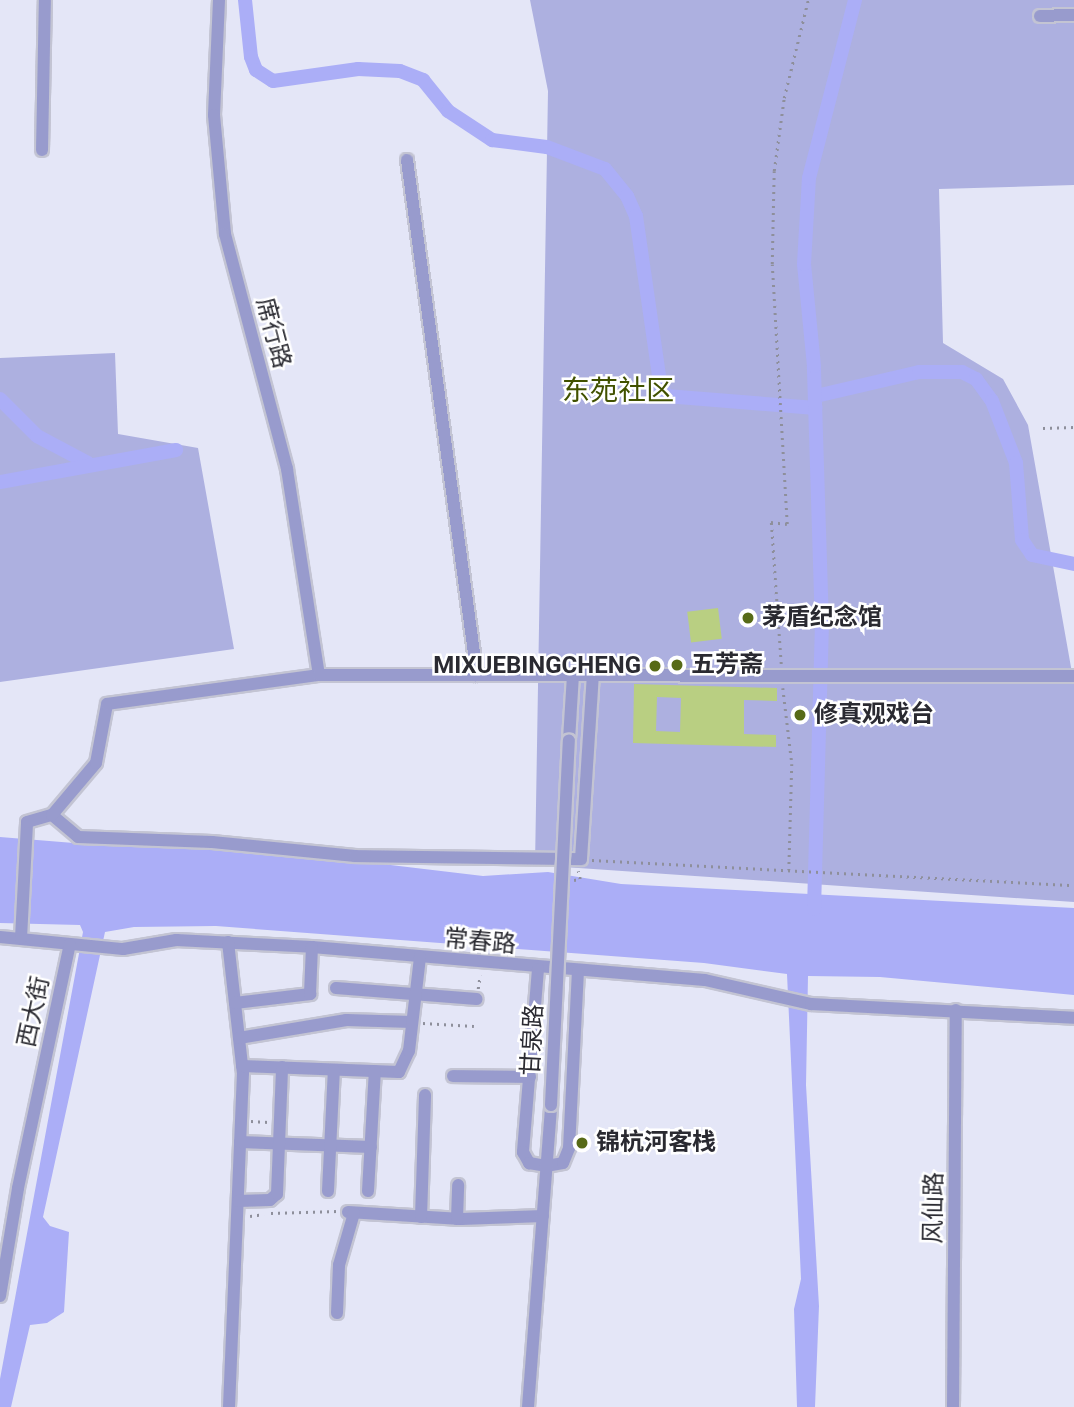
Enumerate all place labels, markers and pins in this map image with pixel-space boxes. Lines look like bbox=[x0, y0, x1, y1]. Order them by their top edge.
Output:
place label: 茅盾纪念馆 bbox=[762, 604, 882, 632]
marker: 茅盾纪念馆 bbox=[740, 610, 756, 626]
place label: 五芳斋 bbox=[691, 651, 763, 679]
place label: MIXUEBINGCHENG bbox=[433, 652, 641, 680]
marker: 五芳斋 bbox=[669, 657, 685, 673]
marker: MIXUEBINGCHENG bbox=[647, 658, 663, 674]
place label: 修真观戏台 bbox=[814, 701, 934, 729]
marker: 修真观戏台 bbox=[792, 707, 808, 723]
place label: 锦杭河客栈 bbox=[596, 1129, 716, 1157]
marker: 锦杭河客栈 bbox=[574, 1135, 590, 1151]

